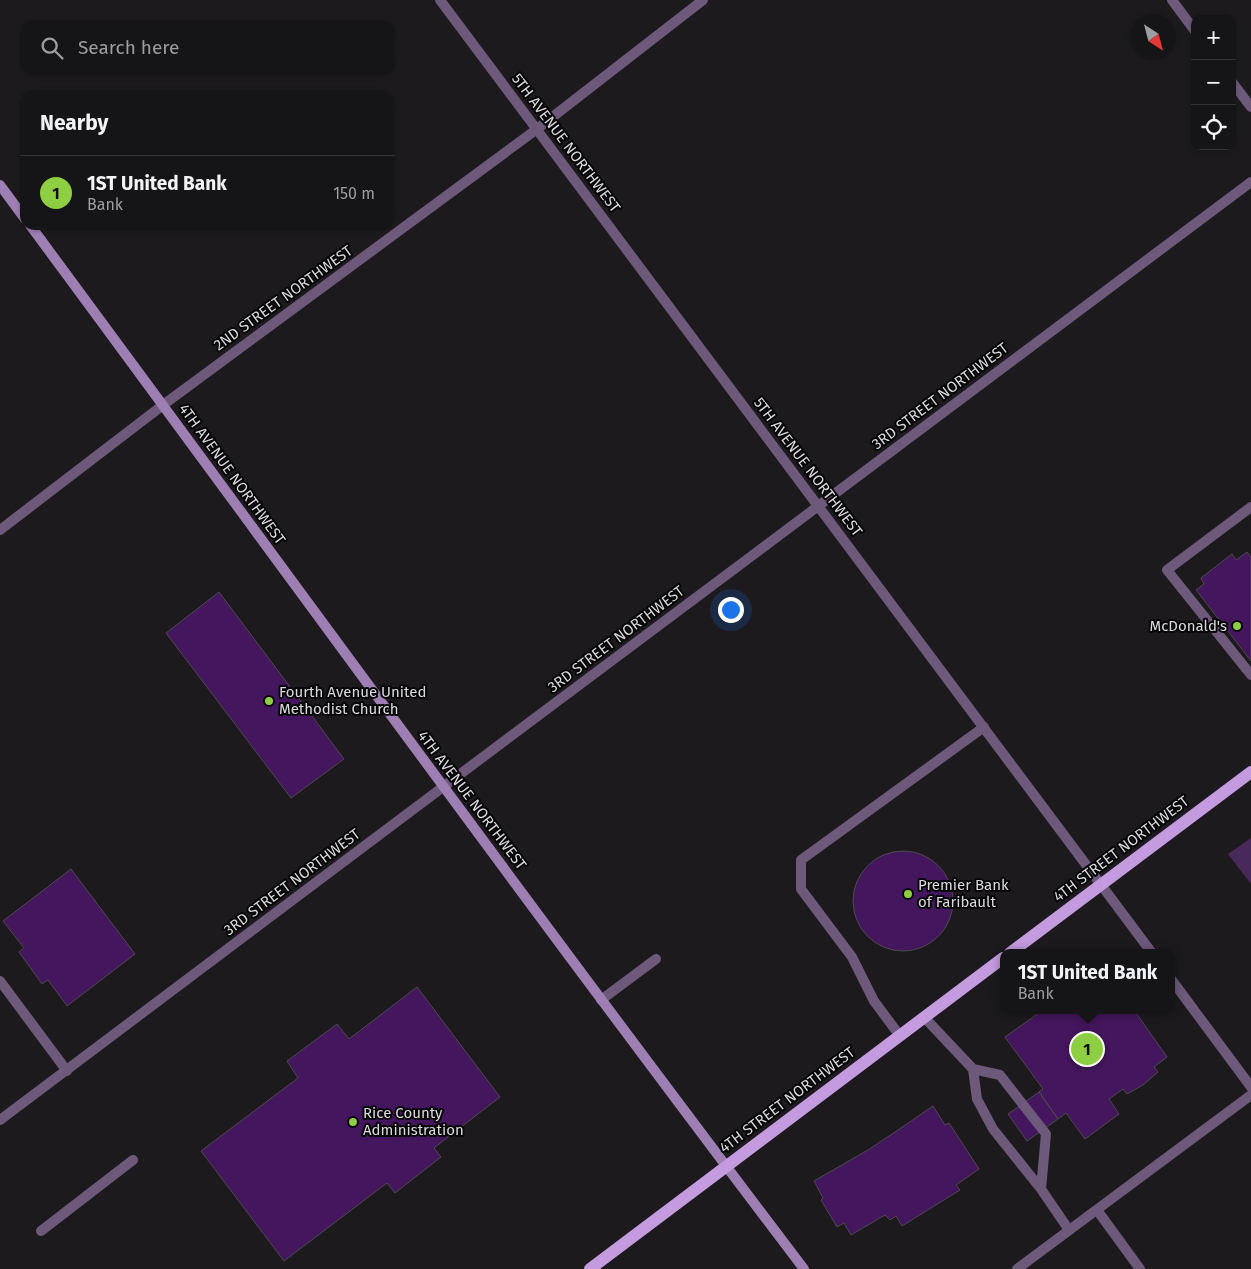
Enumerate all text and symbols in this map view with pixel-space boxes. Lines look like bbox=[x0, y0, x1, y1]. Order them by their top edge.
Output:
north arrow bbox=[1131, 15, 1176, 60]
map controls bbox=[1191, 15, 1236, 150]
button: + bbox=[1191, 15, 1236, 60]
search box bbox=[20, 20, 395, 75]
icon: search bbox=[38, 34, 66, 62]
text: Search here bbox=[78, 36, 179, 59]
button: − bbox=[1191, 60, 1236, 105]
street label: 5TH AVENUE NORTHWEST bbox=[508, 70, 624, 216]
button: locate bbox=[1191, 105, 1236, 150]
text: Nearby bbox=[40, 110, 108, 136]
text: 1ST United Bank bbox=[87, 172, 227, 195]
text: 1 bbox=[52, 184, 60, 203]
text: 150 m bbox=[333, 184, 375, 203]
text: Bank bbox=[87, 195, 123, 214]
street label: 2ND STREET NORTHWEST bbox=[210, 242, 356, 354]
street label: 3RD STREET NORTHWEST bbox=[868, 339, 1012, 453]
street label: 5TH AVENUE NORTHWEST bbox=[750, 394, 866, 540]
street label: 4TH AVENUE NORTHWEST bbox=[175, 400, 289, 548]
street label: 3RD STREET NORTHWEST bbox=[544, 582, 688, 696]
your location bbox=[718, 597, 744, 623]
place label: McDonald's bbox=[1150, 617, 1227, 635]
marker: McDonald's bbox=[1231, 620, 1243, 632]
place label: Fourth Avenue United Methodist Church bbox=[279, 683, 426, 718]
marker: Fourth Avenue United Methodist Church bbox=[263, 695, 275, 707]
street label: 4TH AVENUE NORTHWEST bbox=[414, 727, 530, 873]
street label: 4TH STREET NORTHWEST bbox=[1050, 792, 1192, 906]
street label: 3RD STREET NORTHWEST bbox=[220, 825, 364, 939]
place label: Premier Bank of Faribault bbox=[918, 876, 1009, 911]
marker: Premier Bank of Faribault bbox=[902, 888, 914, 900]
popup bbox=[1000, 949, 1175, 1014]
text: 1ST United Bank bbox=[1018, 961, 1157, 984]
text: Bank bbox=[1018, 984, 1054, 1003]
pin: 1 bbox=[1071, 1030, 1103, 1068]
street label: 4TH STREET NORTHWEST bbox=[716, 1043, 858, 1157]
place label: Rice County Administration bbox=[363, 1104, 464, 1139]
marker: Rice County Administration bbox=[347, 1116, 359, 1128]

